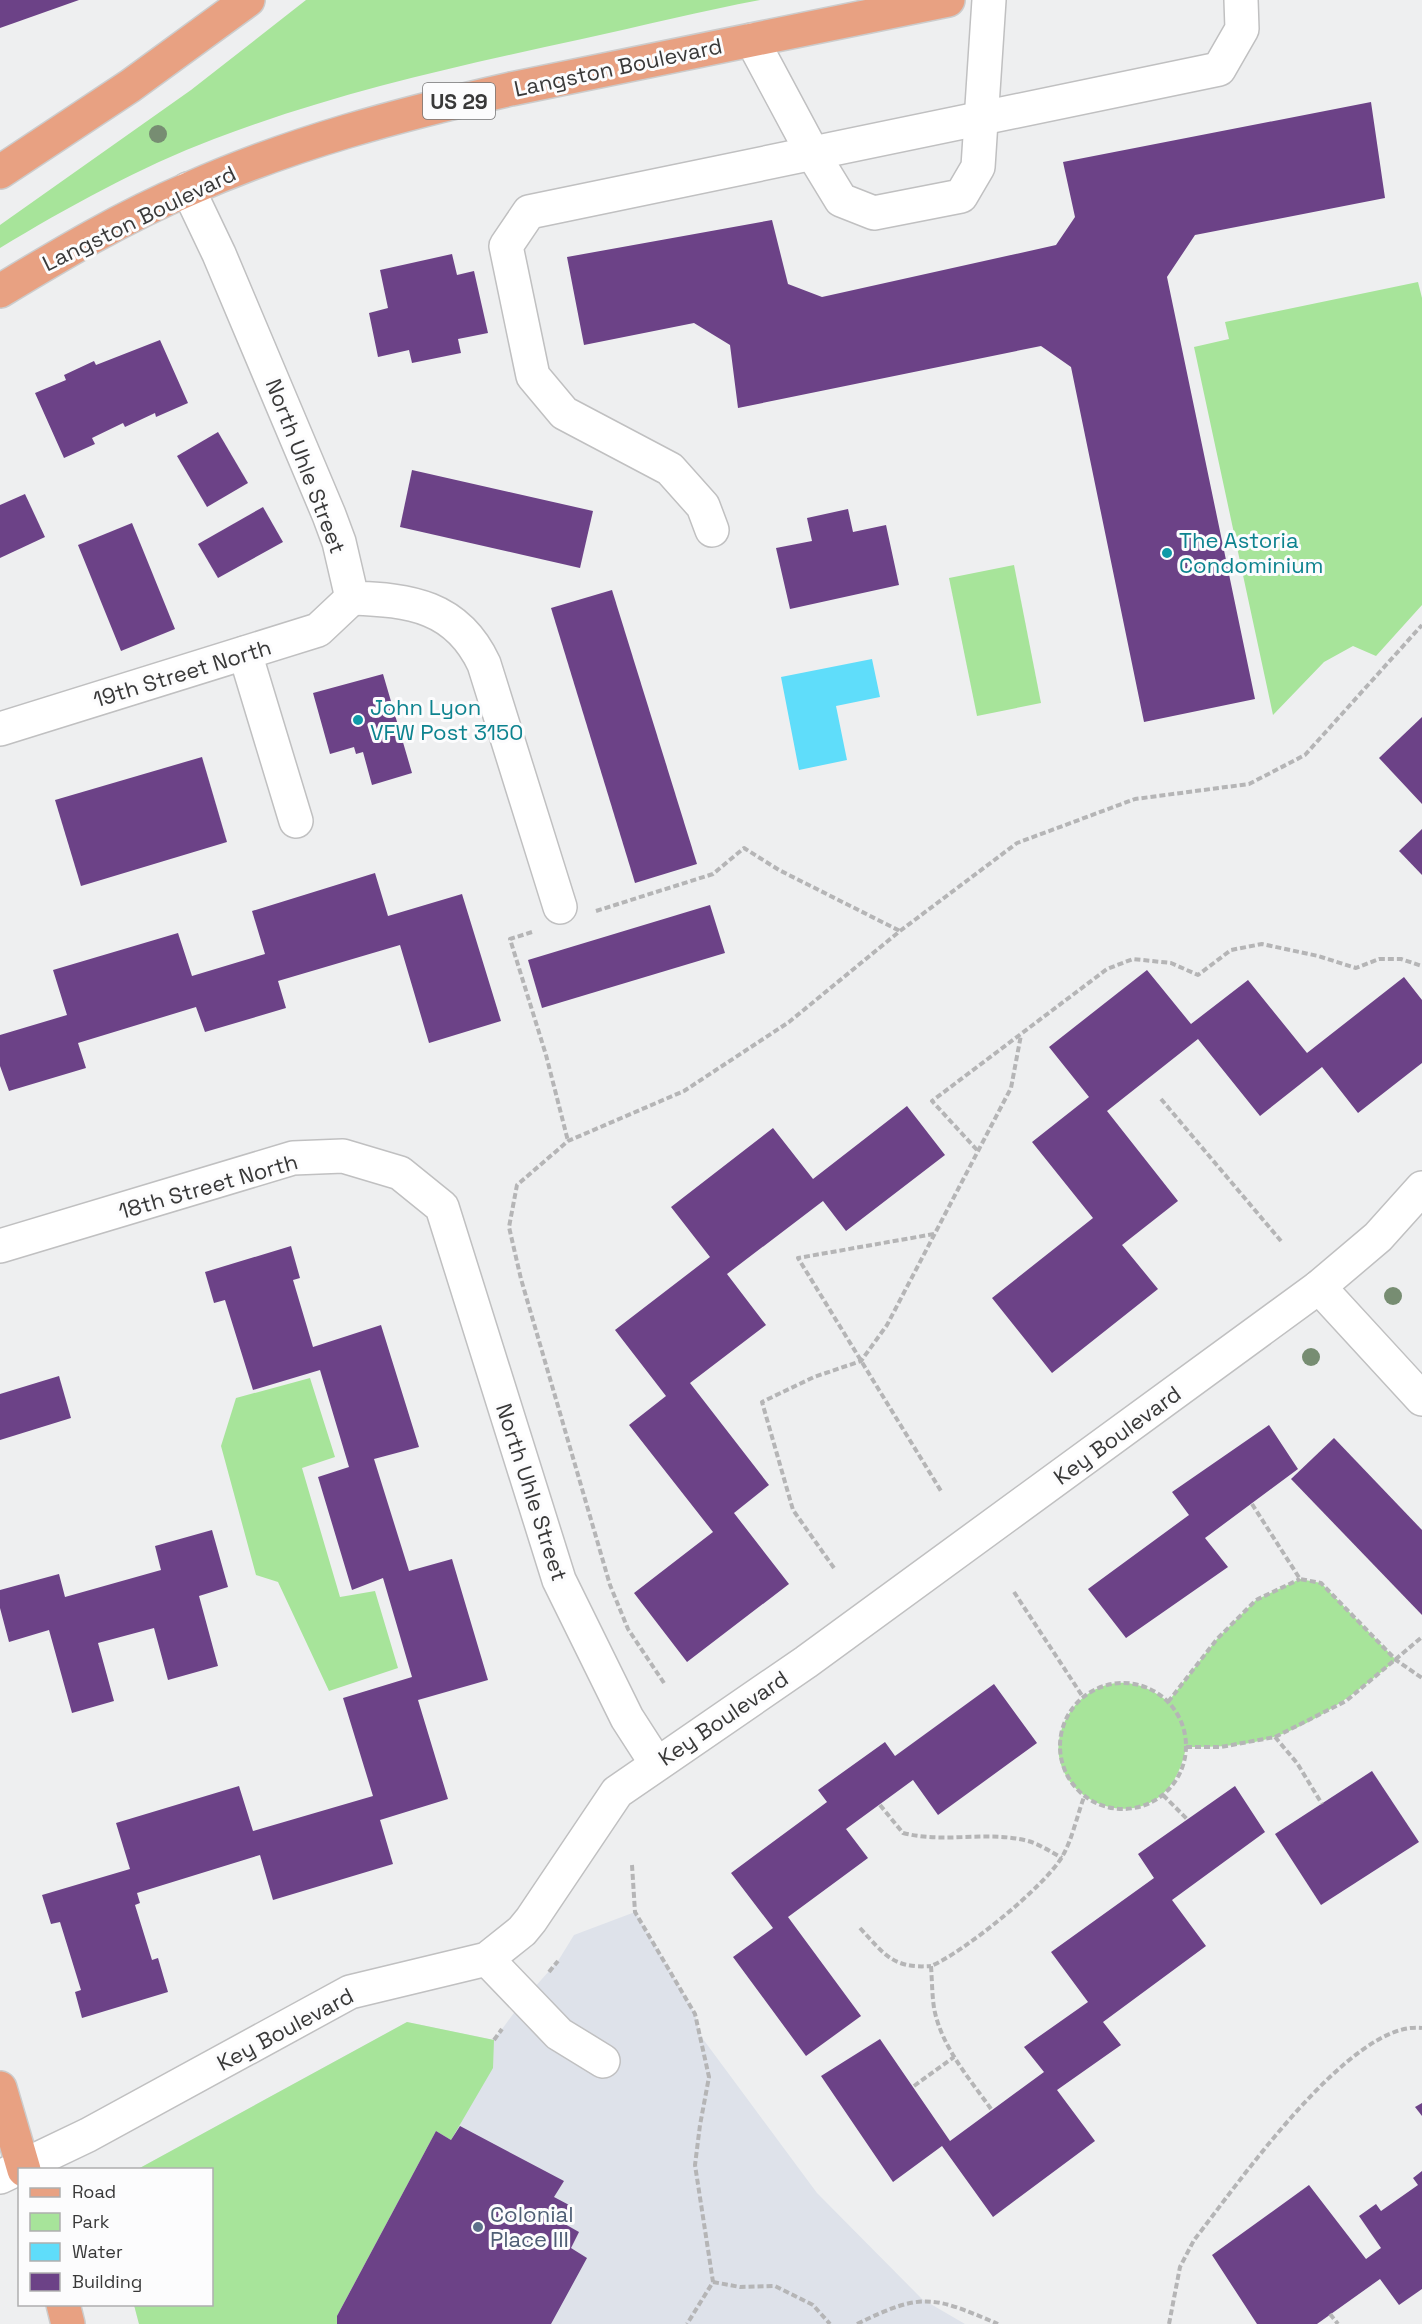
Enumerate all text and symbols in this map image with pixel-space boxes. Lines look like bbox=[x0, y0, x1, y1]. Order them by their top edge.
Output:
street label: Langston Boulevard bbox=[511, 31, 725, 103]
road number: US 29 bbox=[423, 83, 495, 119]
street label: Langston Boulevard bbox=[38, 159, 240, 277]
street label: North Uhle Street bbox=[260, 375, 352, 557]
place label: The Astoria Condominium bbox=[1179, 526, 1324, 579]
marker: The Astoria Condominium bbox=[1160, 546, 1174, 560]
street label: 19th Street North bbox=[89, 633, 275, 713]
place label: John Lyon VFW Post 3150 bbox=[370, 693, 523, 746]
marker: John Lyon VFW Post 3150 bbox=[351, 713, 365, 727]
street label: 18th Street North bbox=[115, 1147, 301, 1225]
street label: Key Boulevard bbox=[1048, 1379, 1186, 1491]
street label: North Uhle Street bbox=[490, 1400, 574, 1584]
street label: Key Boulevard bbox=[653, 1664, 793, 1772]
street label: Key Boulevard bbox=[212, 1981, 358, 2077]
legend bbox=[18, 2168, 213, 2306]
text: Road bbox=[72, 2180, 116, 2203]
place label: Colonial Place III bbox=[490, 2200, 574, 2253]
text: Park bbox=[72, 2210, 110, 2233]
marker: Colonial Place III bbox=[471, 2220, 485, 2234]
text: Water bbox=[72, 2240, 123, 2263]
text: Building bbox=[72, 2270, 142, 2293]

